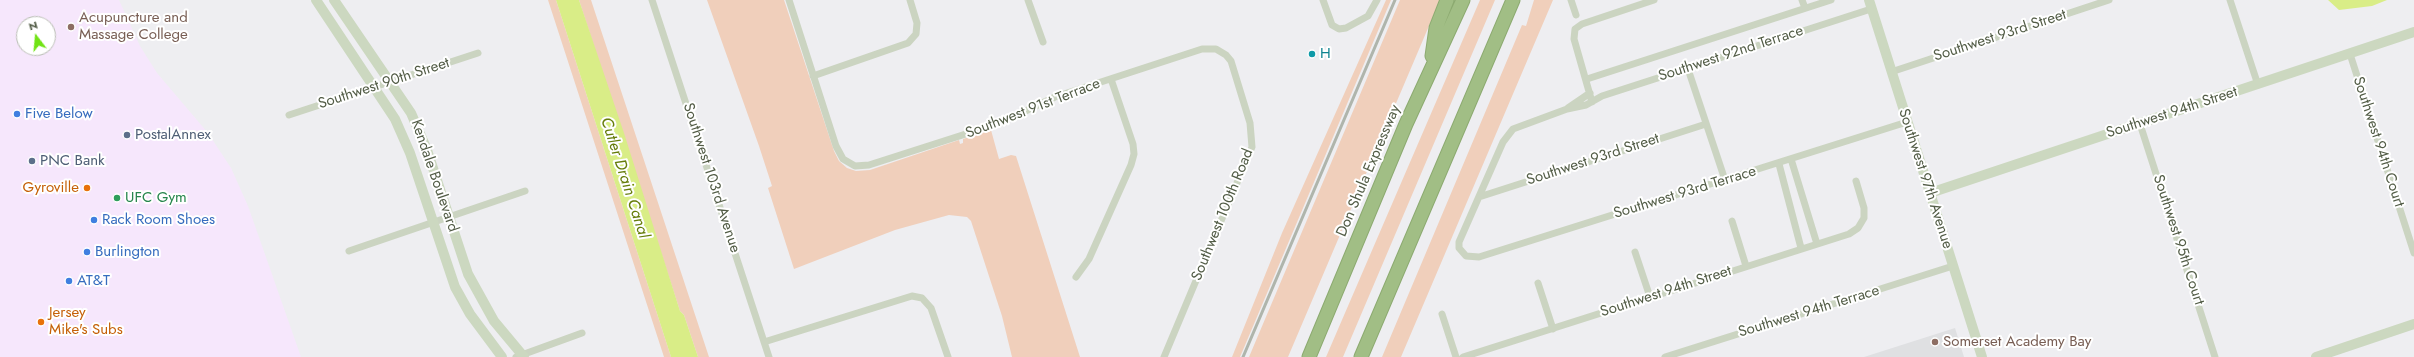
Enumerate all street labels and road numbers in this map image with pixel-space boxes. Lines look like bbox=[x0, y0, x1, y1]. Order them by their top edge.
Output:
street label: Southwest 93rd Street bbox=[1931, 6, 2069, 66]
street label: Southwest 92nd Terrace bbox=[1656, 22, 1806, 86]
street label: Southwest 90th Street bbox=[316, 54, 452, 114]
street label: Southwest 91st Terrace bbox=[963, 75, 1103, 143]
street label: Southwest 94th Court bbox=[2348, 75, 2408, 209]
street label: Southwest 94th Street bbox=[2104, 83, 2240, 143]
street label: Southwest 103rd Avenue bbox=[678, 101, 744, 255]
street label: Don Shula Expressway bbox=[1333, 102, 1405, 240]
street label: Southwest 97th Avenue bbox=[1894, 107, 1956, 251]
street label: Kendale Boulevard bbox=[406, 117, 462, 235]
street label: Southwest 93rd Street bbox=[1524, 130, 1662, 190]
street label: Southwest 100th Road bbox=[1188, 146, 1258, 284]
street label: Southwest 93rd Terrace bbox=[1612, 163, 1758, 223]
street label: Southwest 95th Court bbox=[2148, 173, 2208, 307]
street label: Southwest 94th Street bbox=[1598, 262, 1734, 322]
street label: Southwest 94th Terrace bbox=[1736, 282, 1882, 342]

